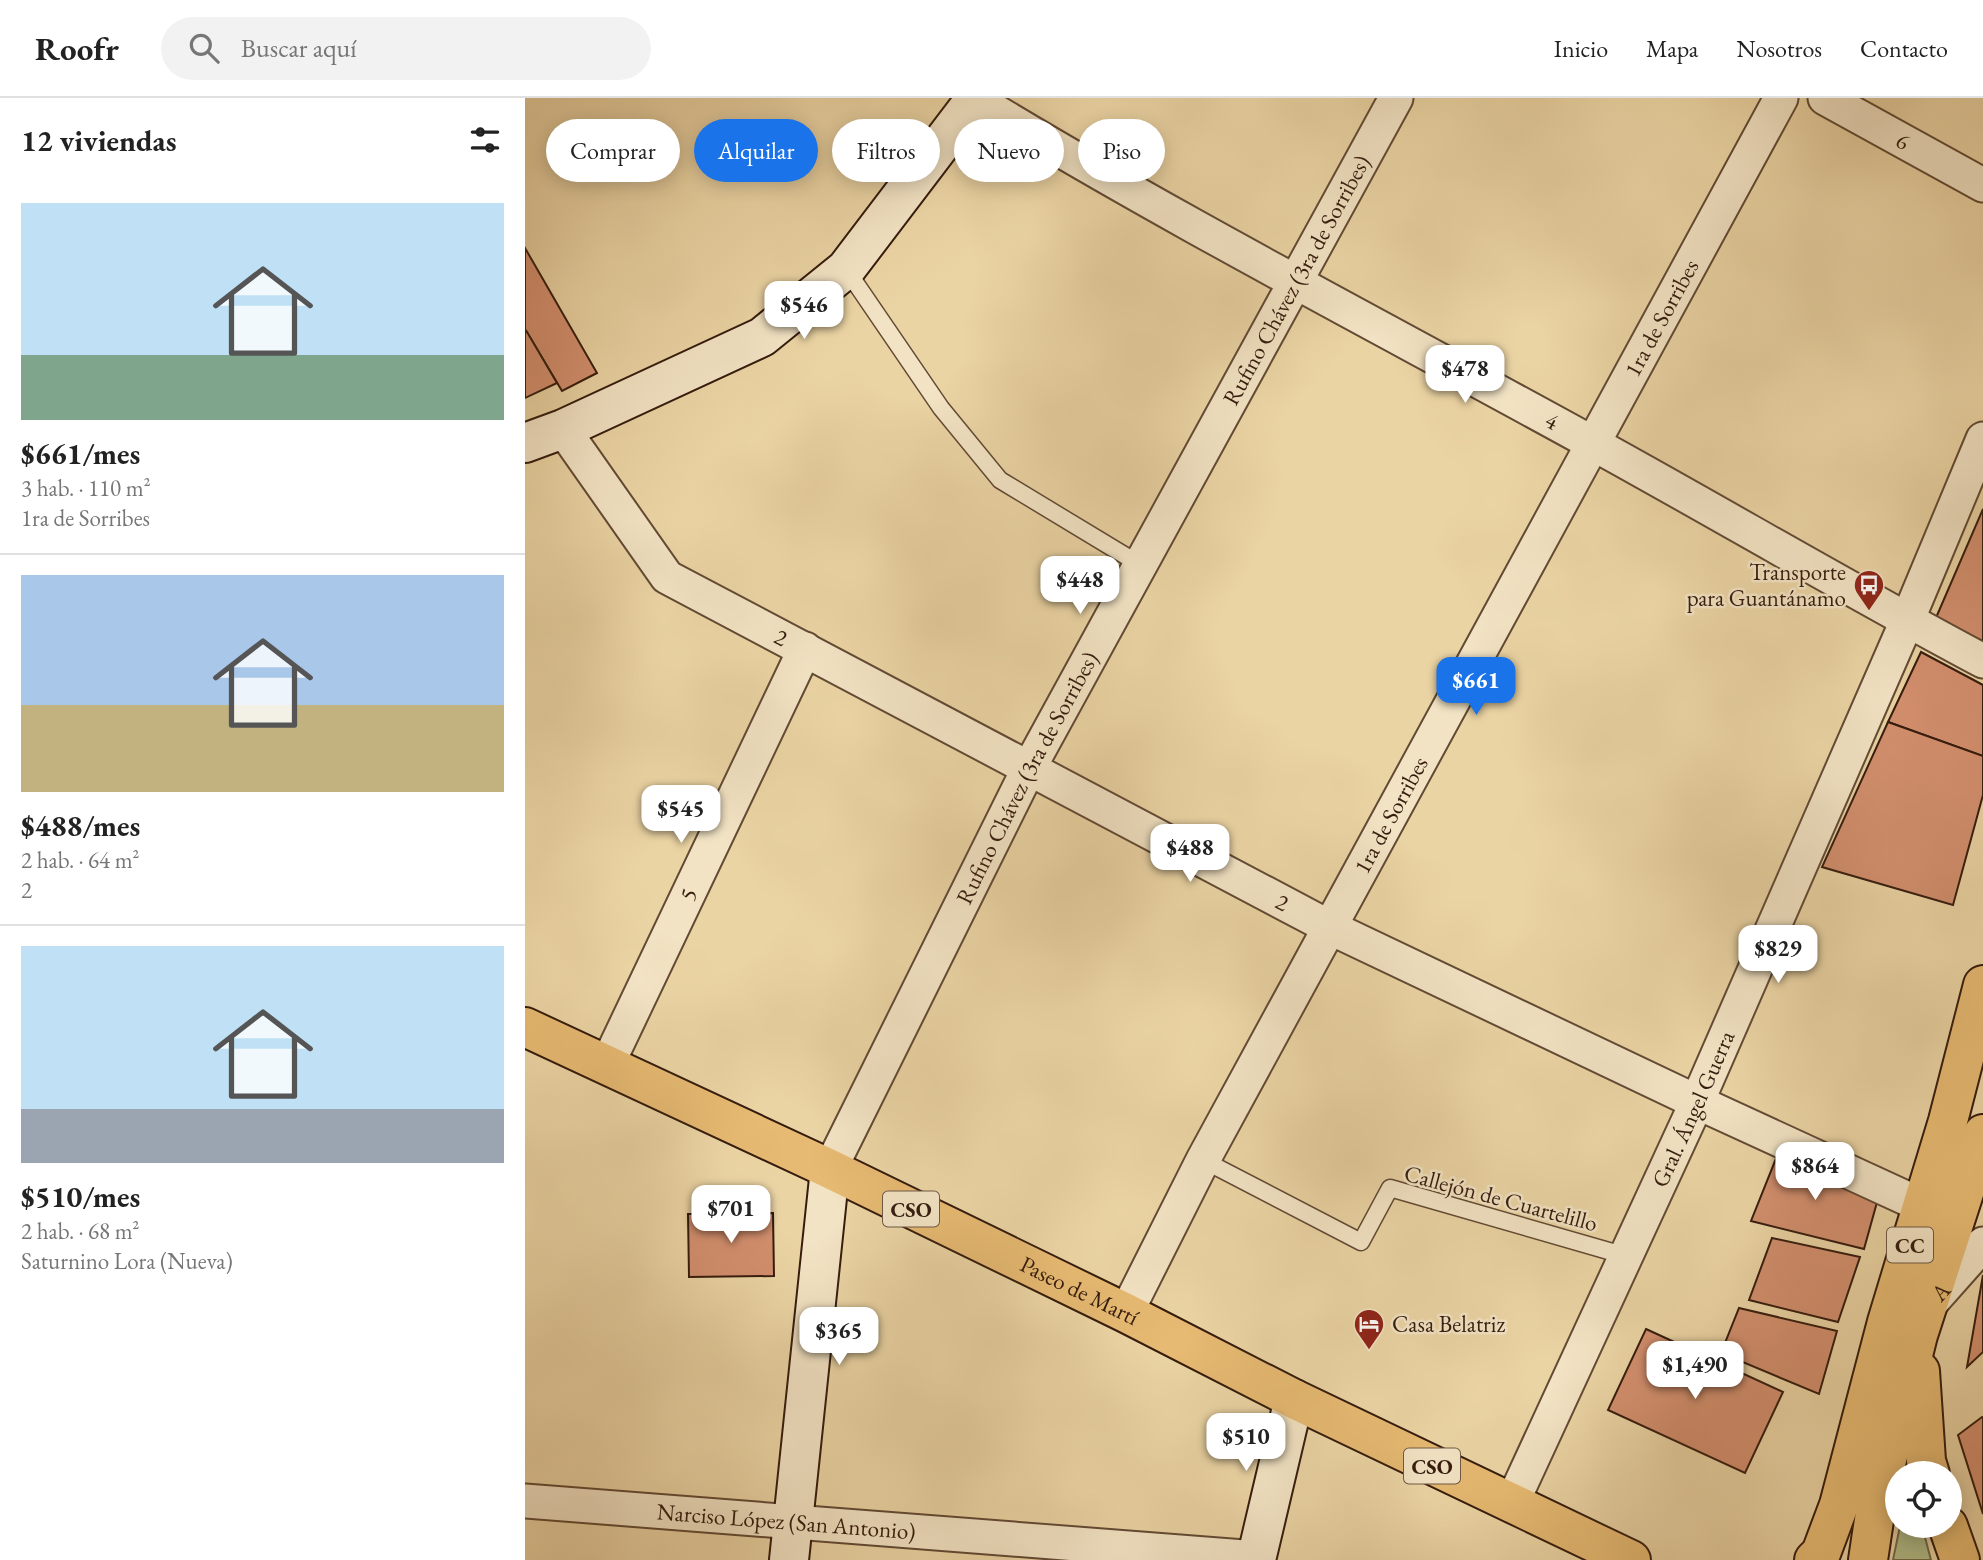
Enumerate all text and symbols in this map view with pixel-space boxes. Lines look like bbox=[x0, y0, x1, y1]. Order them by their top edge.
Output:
search box bbox=[161, 17, 651, 80]
text: Roofr bbox=[35, 27, 119, 70]
icon: search bbox=[185, 29, 223, 67]
text: Buscar aquí bbox=[241, 31, 357, 65]
text: Inicio bbox=[1554, 33, 1608, 64]
text: Mapa bbox=[1646, 33, 1698, 64]
text: Nosotros bbox=[1736, 33, 1822, 64]
text: Contacto bbox=[1860, 33, 1948, 64]
chip: Comprar bbox=[546, 119, 680, 182]
chip: Alquilar bbox=[694, 119, 818, 182]
chip: Filtros bbox=[832, 119, 940, 182]
chip: Nuevo bbox=[954, 119, 1064, 182]
chip: Piso bbox=[1078, 119, 1165, 182]
text: 12 viviendas bbox=[21, 121, 177, 160]
icon: filters bbox=[466, 121, 504, 159]
street label: 6 bbox=[1891, 125, 1915, 157]
street label: Rufino Chávez (3ra de Sorribes) bbox=[1216, 150, 1377, 410]
icon: home bbox=[200, 248, 326, 374]
street label: 1ra de Sorribes bbox=[1617, 254, 1705, 382]
pin: $546 bbox=[763, 282, 845, 341]
text: $546 bbox=[780, 289, 828, 319]
pin: $478 bbox=[1424, 345, 1506, 405]
text: $478 bbox=[1441, 353, 1489, 383]
street label: 4 bbox=[1540, 405, 1565, 437]
text: $661/mes bbox=[21, 434, 140, 473]
text: 3 hab. · 110 m² bbox=[21, 473, 151, 503]
text: 1ra de Sorribes bbox=[21, 503, 150, 533]
pin: $448 bbox=[1039, 556, 1121, 616]
place label: Transporte para Guantánamo bbox=[1687, 557, 1846, 613]
text: $448 bbox=[1056, 564, 1104, 594]
bus stop icon: Transporte para Guantánamo bbox=[1852, 568, 1886, 612]
icon: home bbox=[200, 620, 326, 746]
street label: 2 bbox=[769, 621, 793, 653]
street label: Rufino Chávez (3ra de Sorribes) bbox=[949, 646, 1105, 909]
pin: $661 bbox=[1435, 658, 1517, 717]
text: $661 bbox=[1452, 665, 1500, 695]
street label: 1ra de Sorribes bbox=[1347, 751, 1435, 879]
pin: $545 bbox=[640, 786, 722, 845]
text: $545 bbox=[657, 793, 705, 823]
text: $488/mes bbox=[21, 806, 140, 845]
pin: $488 bbox=[1149, 824, 1231, 884]
text: $488 bbox=[1166, 832, 1214, 862]
text: 2 hab. · 64 m² bbox=[21, 845, 140, 875]
text: 2 bbox=[21, 875, 32, 905]
street label: 5 bbox=[672, 883, 704, 906]
street label: 2 bbox=[1271, 886, 1294, 918]
pin: $829 bbox=[1737, 926, 1819, 985]
text: $829 bbox=[1754, 933, 1802, 963]
icon: home bbox=[200, 991, 326, 1117]
street label: Gral. Ángel Guerra bbox=[1645, 1025, 1742, 1192]
pin: $864 bbox=[1774, 1142, 1856, 1202]
text: $864 bbox=[1791, 1150, 1839, 1180]
street label: Callejón de Cuartelillo bbox=[1401, 1158, 1601, 1238]
text: $510/mes bbox=[21, 1177, 140, 1216]
pin: $701 bbox=[690, 1186, 772, 1245]
road number: CSO bbox=[883, 1192, 939, 1226]
text: $701 bbox=[707, 1193, 755, 1223]
text: 2 hab. · 68 m² bbox=[21, 1216, 140, 1246]
road number: CC bbox=[1887, 1228, 1933, 1262]
text: Saturnino Lora (Nueva) bbox=[21, 1246, 233, 1276]
street label: Paseo de Martí bbox=[1015, 1249, 1144, 1332]
street label: A bbox=[1923, 1275, 1958, 1308]
hotel icon: Casa Belatriz bbox=[1352, 1307, 1386, 1351]
pin: $365 bbox=[798, 1308, 880, 1367]
place label: Casa Belatriz bbox=[1392, 1309, 1505, 1339]
text: $365 bbox=[815, 1315, 863, 1345]
pin: $1,490 bbox=[1638, 1342, 1752, 1401]
text: $1,490 bbox=[1663, 1349, 1727, 1379]
pin: $510 bbox=[1205, 1414, 1287, 1473]
text: $510 bbox=[1222, 1421, 1270, 1451]
road number: CSO bbox=[1404, 1448, 1460, 1484]
map controls bbox=[1885, 1461, 1962, 1538]
button: locate bbox=[1885, 1461, 1962, 1538]
street label: Narciso López (San Antonio) bbox=[656, 1496, 917, 1546]

